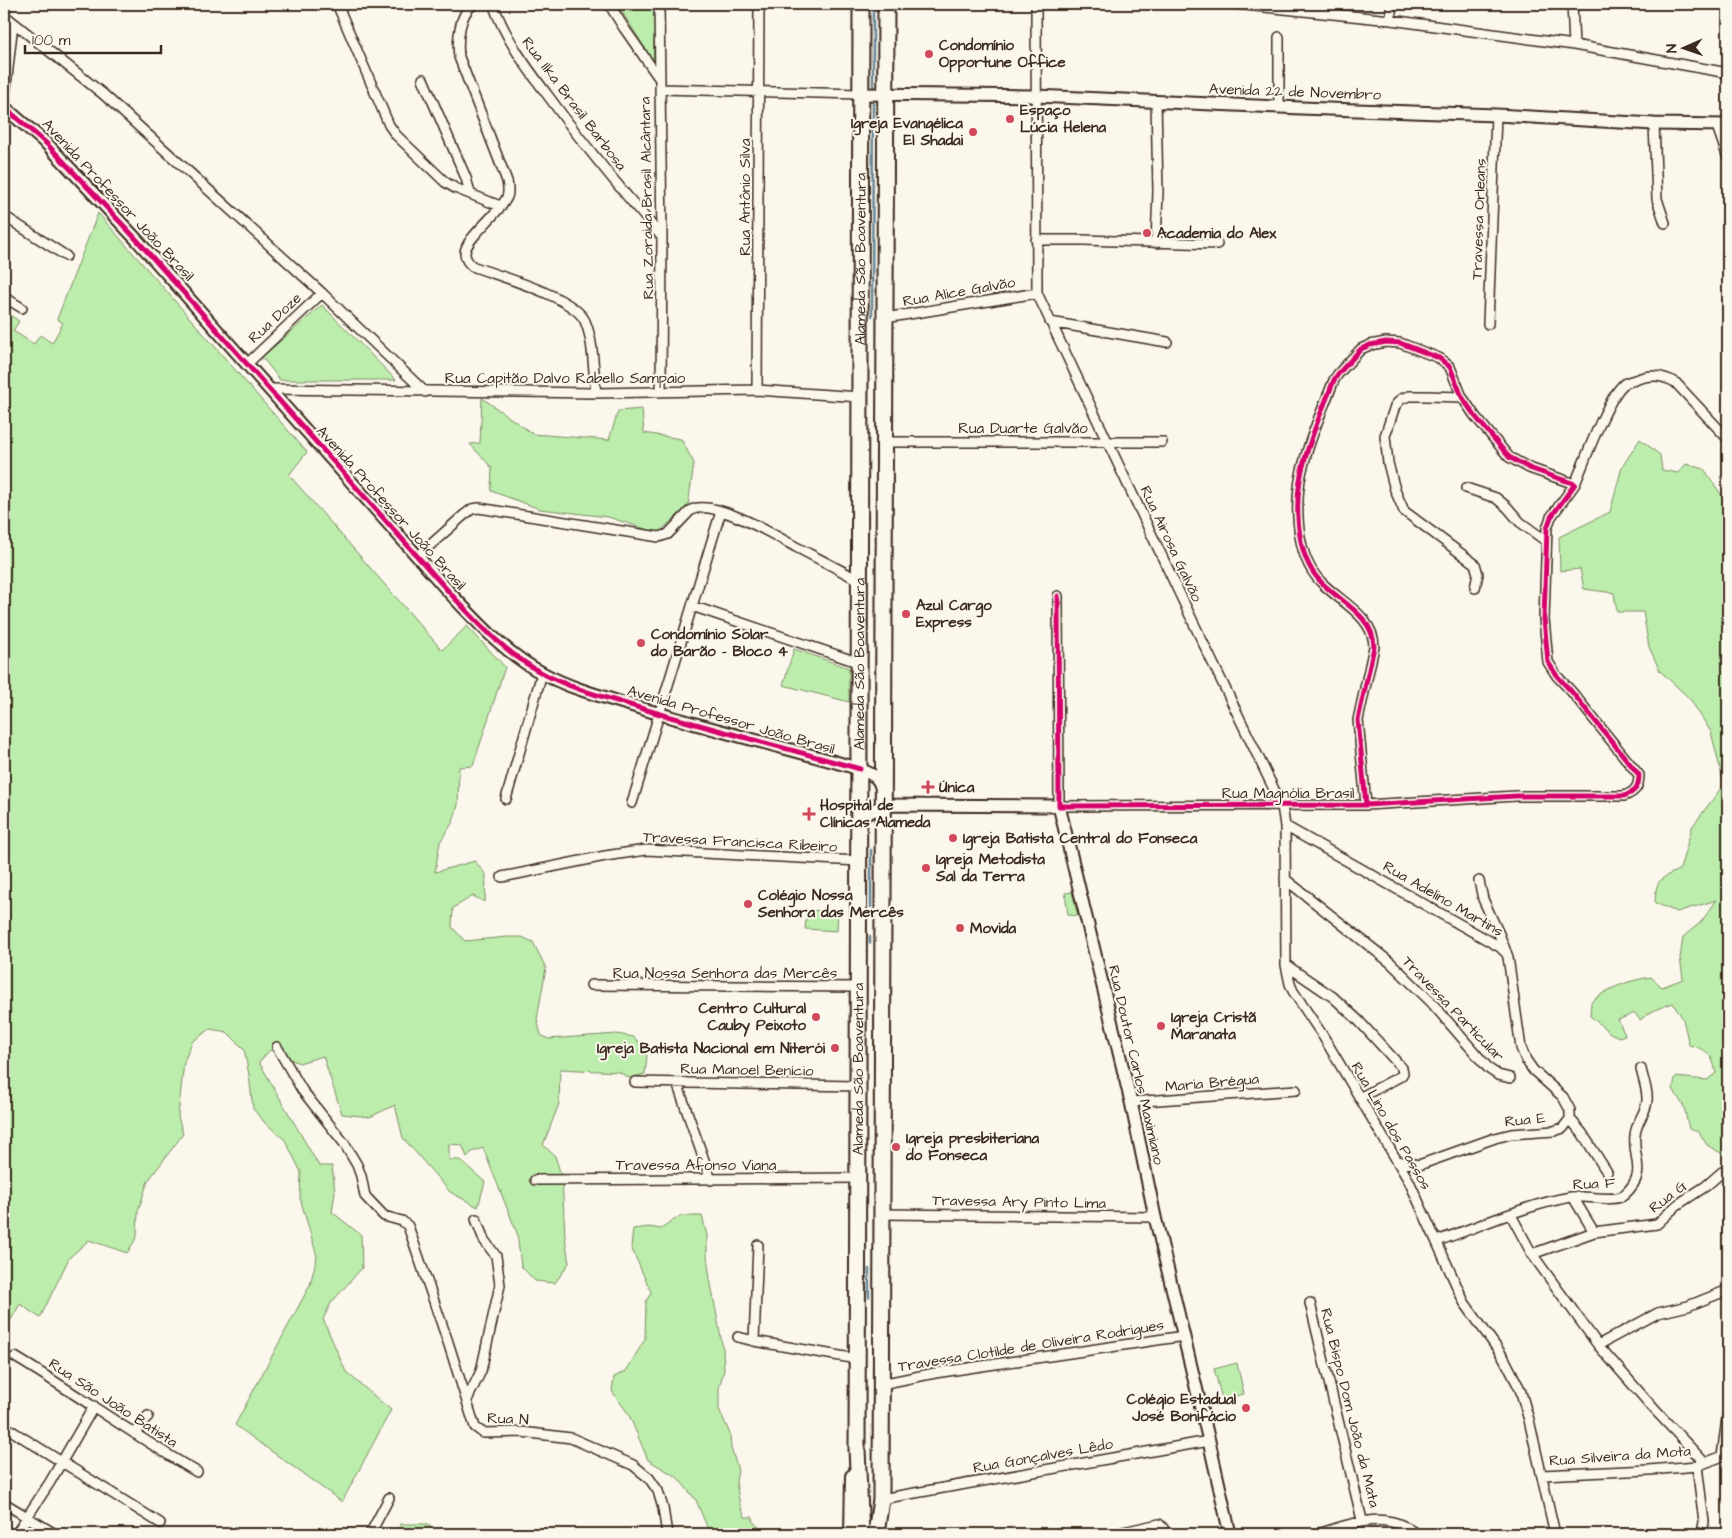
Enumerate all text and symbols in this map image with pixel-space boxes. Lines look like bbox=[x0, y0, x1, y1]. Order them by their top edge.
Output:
scale bar bbox=[25, 22, 161, 54]
north arrow bbox=[1660, 22, 1710, 72]
text: 100 m bbox=[32, 30, 71, 51]
street label: Rua Ilka Brasil Barbosa bbox=[517, 33, 632, 176]
place label: Condomínio Opportune Office bbox=[939, 35, 1066, 73]
text: N bbox=[1662, 43, 1682, 53]
marker: Condomínio Opportune Office bbox=[923, 48, 935, 60]
street label: Avenida 22 de Novembro bbox=[1209, 79, 1382, 106]
street label: Rua Zoraida Brasil Alcântara bbox=[635, 96, 659, 299]
place label: Espaço Lúcia Helena bbox=[1020, 100, 1107, 138]
place label: Igreja Evangélica El Shadai bbox=[851, 113, 964, 151]
marker: Espaço Lúcia Helena bbox=[1004, 113, 1016, 125]
street label: Avenida Professor João Brasil bbox=[37, 114, 199, 286]
marker: Igreja Evangélica El Shadai bbox=[967, 126, 979, 138]
street label: Rua Antônio Silva bbox=[735, 138, 756, 256]
street label: Travessa Orleans bbox=[1466, 158, 1492, 280]
street label: Alameda São Boaventura bbox=[850, 173, 871, 345]
place label: Academia do Alex bbox=[1157, 223, 1277, 244]
marker: Academia do Alex bbox=[1141, 227, 1153, 239]
street label: Rua Alice Galvão bbox=[901, 272, 1018, 312]
street label: Rua Doze bbox=[244, 288, 306, 348]
street label: Rua Capitão Dalvo Rabello Sampaio bbox=[445, 368, 686, 389]
street label: Rua Duarte Galvão bbox=[958, 418, 1088, 439]
street label: Avenida Professor João Brasil bbox=[311, 421, 471, 595]
street label: Rua Airosa Galvão bbox=[1135, 482, 1207, 606]
street label: Alameda São Boaventura bbox=[848, 578, 870, 750]
place label: Azul Cargo Express bbox=[916, 595, 992, 633]
marker: Azul Cargo Express bbox=[900, 608, 912, 620]
place label: Condomínio Solar do Barão - Bloco 4 bbox=[650, 624, 789, 662]
marker: Condomínio Solar do Barão - Bloco 4 bbox=[635, 637, 647, 649]
street label: Avenida Professor João Brasil bbox=[625, 680, 837, 760]
place label: Única bbox=[939, 777, 975, 798]
marker: Única bbox=[921, 780, 935, 794]
street label: Rua Magnólia Brasil bbox=[1222, 783, 1354, 805]
place label: Hospital de Clínicas Alameda bbox=[820, 795, 931, 833]
marker: Hospital de Clínicas Alameda bbox=[802, 807, 816, 821]
street label: Travessa Francisca Ribeiro bbox=[642, 826, 838, 858]
place label: Igreja Batista Central do Fonseca bbox=[963, 828, 1198, 851]
marker: Igreja Batista Central do Fonseca bbox=[947, 832, 959, 844]
place label: Igreja Metodista Sal da Terra bbox=[935, 849, 1045, 887]
street label: Rua Adelino Martins bbox=[1379, 856, 1507, 942]
marker: Igreja Metodista Sal da Terra bbox=[920, 862, 932, 874]
place label: Colégio Nossa Senhora das Mercês bbox=[757, 885, 904, 923]
marker: Colégio Nossa Senhora das Mercês bbox=[742, 898, 754, 910]
place label: Movida bbox=[970, 918, 1017, 939]
marker: Movida bbox=[954, 922, 966, 934]
street label: Travessa Particular bbox=[1397, 952, 1509, 1066]
street label: Rua Nossa Senhora das Mercês bbox=[613, 963, 838, 984]
street label: Rua Doutor Carlos Maximiano bbox=[1103, 963, 1169, 1167]
street label: Alameda São Boaventura bbox=[847, 983, 869, 1155]
place label: Centro Cultural Cauby Peixoto bbox=[698, 998, 807, 1037]
place label: Igreja Cristã Maranata bbox=[1171, 1007, 1256, 1045]
marker: Centro Cultural Cauby Peixoto bbox=[810, 1011, 822, 1023]
marker: Igreja Cristã Maranata bbox=[1155, 1020, 1167, 1032]
place label: Igreja Batista Nacional em Niterói bbox=[597, 1038, 826, 1061]
marker: Igreja Batista Nacional em Niterói bbox=[829, 1042, 841, 1054]
street label: Rua Manoel Benício bbox=[680, 1058, 814, 1082]
street label: Rua Lino dos Passos bbox=[1346, 1058, 1436, 1194]
street label: Maria Brégua bbox=[1164, 1068, 1260, 1099]
street label: Rua E bbox=[1504, 1107, 1547, 1133]
place label: Igreja presbiteriana do Fonseca bbox=[905, 1128, 1040, 1166]
marker: Igreja presbiteriana do Fonseca bbox=[890, 1141, 902, 1153]
street label: Travessa Afonso Viana bbox=[616, 1155, 777, 1176]
street label: Rua F bbox=[1572, 1173, 1616, 1195]
street label: Rua G bbox=[1645, 1175, 1692, 1218]
street label: Travessa Ary Pinto Lima bbox=[932, 1190, 1106, 1215]
street label: Rua Bispo Dom João da Mata bbox=[1315, 1306, 1385, 1510]
street label: Travessa Clotilde de Oliveira Rodrigues bbox=[897, 1315, 1166, 1378]
street label: Rua São João Batista bbox=[44, 1353, 182, 1453]
place label: Colégio Estadual José Bonifácio bbox=[1127, 1389, 1237, 1427]
marker: Colégio Estadual José Bonifácio bbox=[1240, 1402, 1252, 1414]
street label: Rua N bbox=[487, 1407, 529, 1431]
street label: Rua Gonçalves Lêdo bbox=[971, 1433, 1115, 1479]
street label: Rua Silveira da Mota bbox=[1548, 1441, 1692, 1471]

